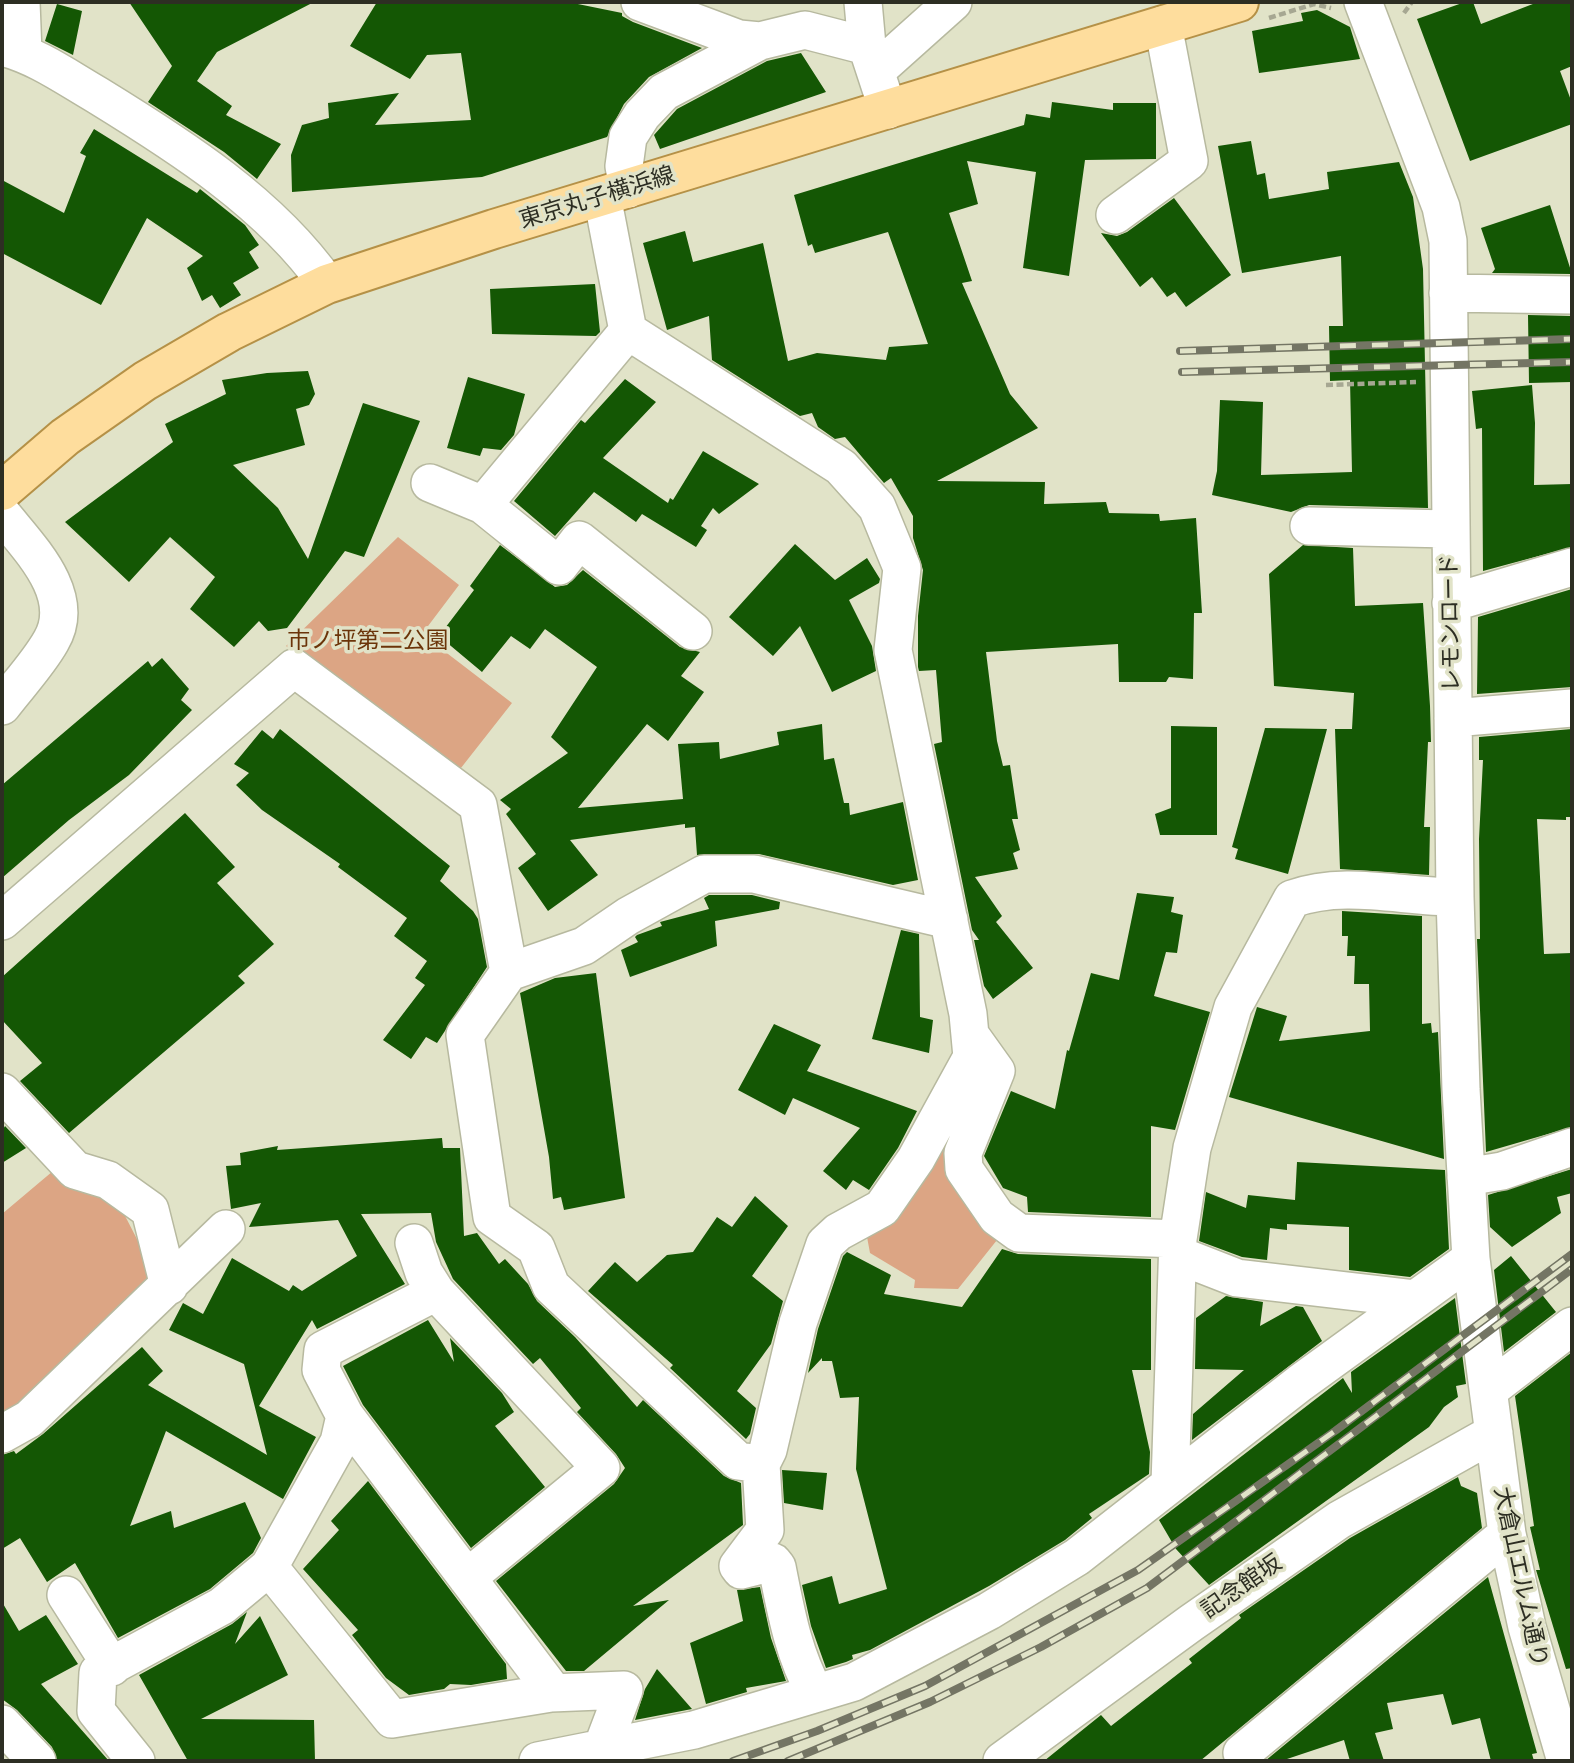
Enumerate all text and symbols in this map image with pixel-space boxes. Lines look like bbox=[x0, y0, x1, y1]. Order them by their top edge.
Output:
street label: 東京丸子横浜線 bbox=[516, 161, 678, 235]
street label: レモンロード bbox=[1436, 554, 1466, 692]
park label: 市ノ坪第二公園 bbox=[288, 627, 448, 655]
street label: 大倉山エルム通り bbox=[1487, 1484, 1553, 1670]
street label: 記念館坂 bbox=[1196, 1549, 1288, 1625]

